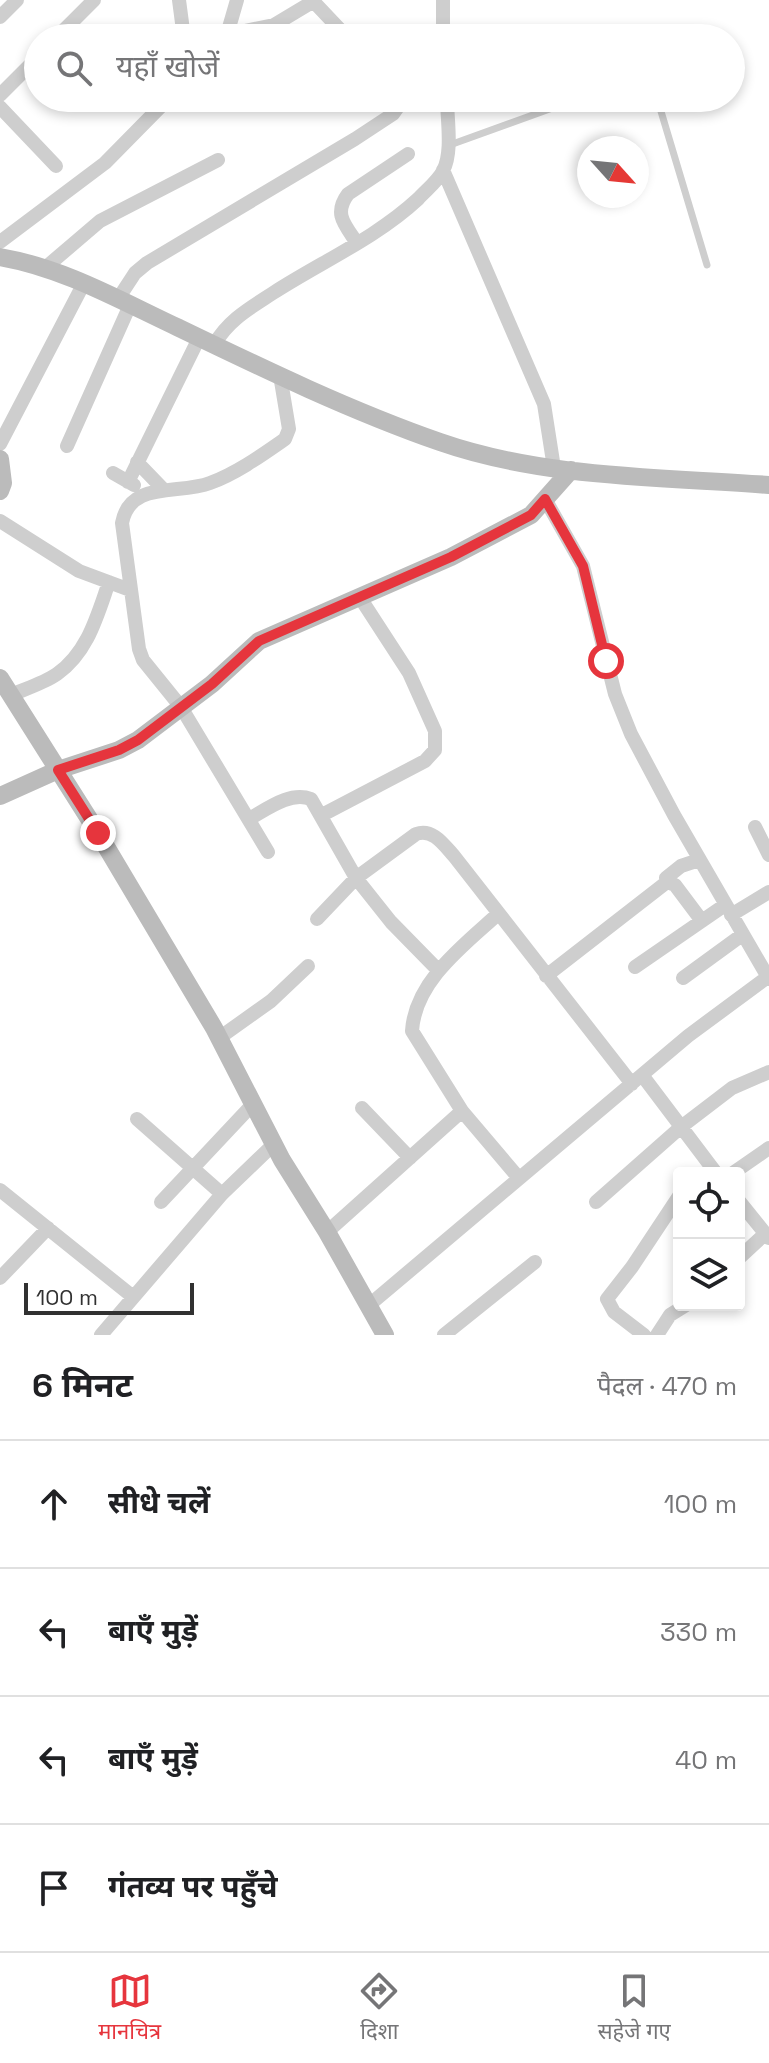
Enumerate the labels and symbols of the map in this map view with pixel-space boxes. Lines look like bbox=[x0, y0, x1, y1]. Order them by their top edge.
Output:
north arrow bbox=[577, 136, 649, 208]
route start bbox=[588, 643, 624, 679]
route end bbox=[80, 815, 116, 851]
scale bar bbox=[24, 1279, 194, 1315]

